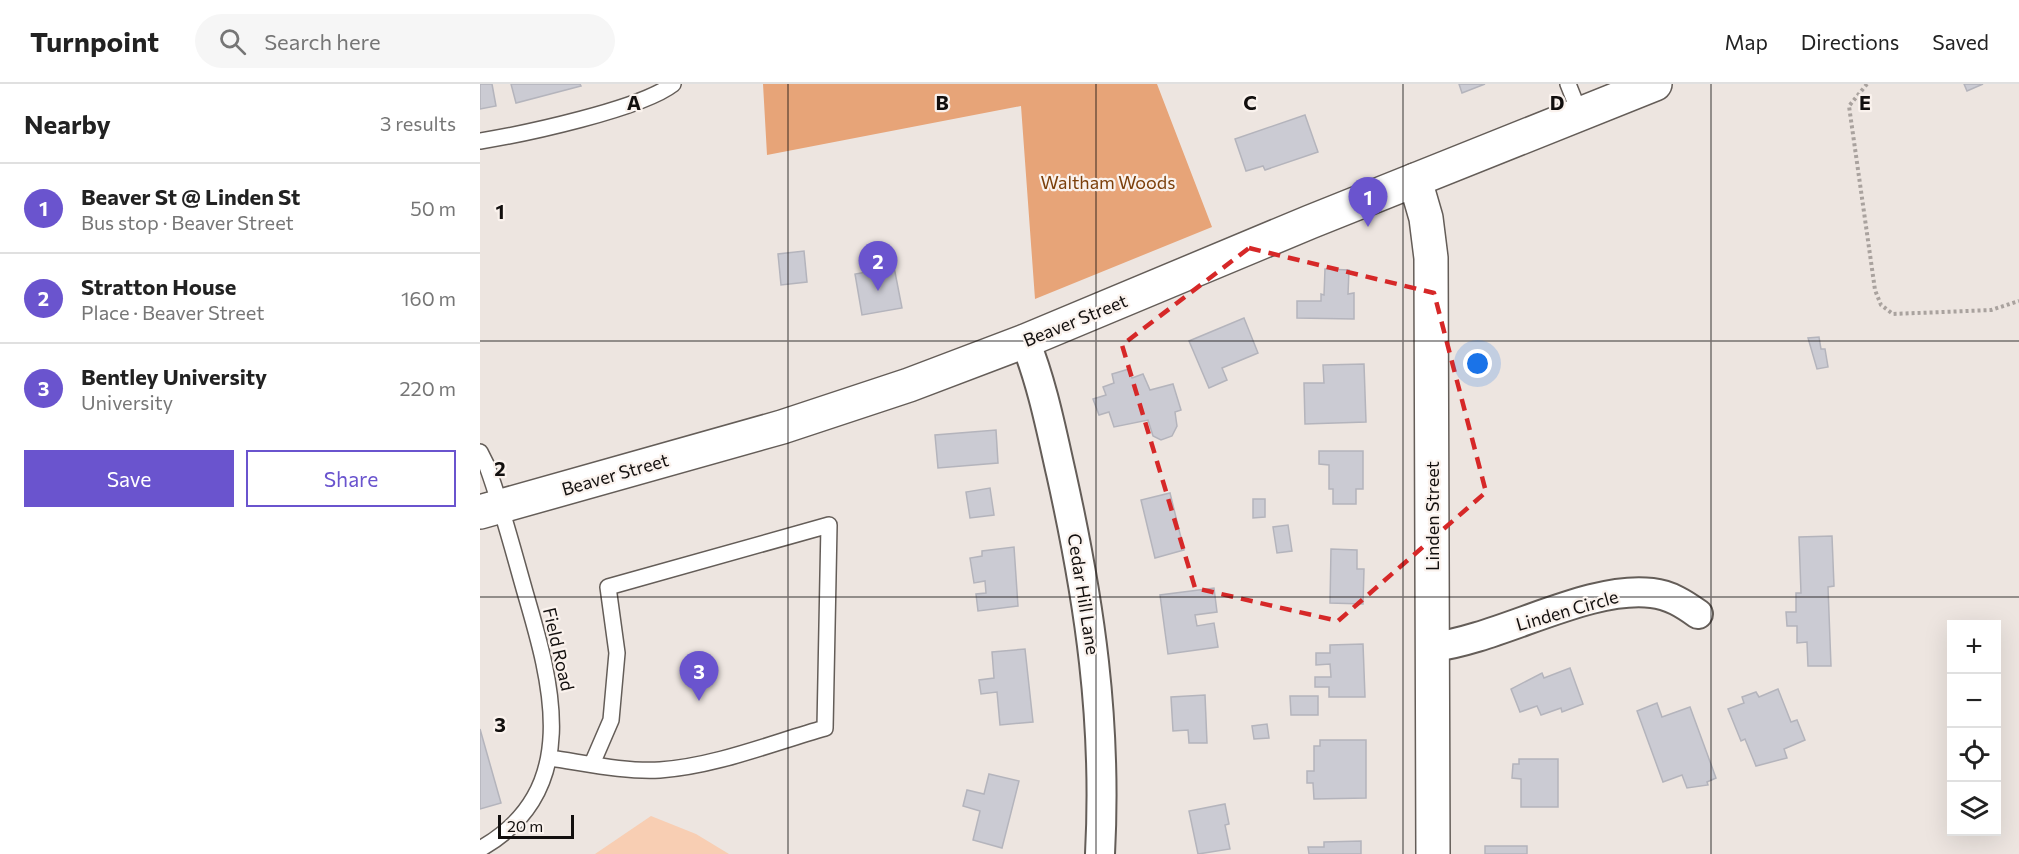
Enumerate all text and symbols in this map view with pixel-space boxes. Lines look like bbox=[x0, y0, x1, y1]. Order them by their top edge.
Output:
search box bbox=[195, 14, 615, 68]
text: Turnpoint bbox=[30, 24, 159, 58]
icon: search bbox=[216, 25, 249, 58]
text: Search here bbox=[264, 28, 381, 55]
text: Map bbox=[1725, 29, 1768, 54]
text: Directions bbox=[1801, 29, 1899, 54]
text: Saved bbox=[1932, 29, 1989, 54]
text: A bbox=[627, 90, 641, 114]
text: B bbox=[935, 90, 949, 114]
text: C bbox=[1243, 90, 1257, 114]
text: D bbox=[1550, 90, 1564, 114]
text: E bbox=[1859, 90, 1871, 114]
text: Nearby bbox=[24, 108, 111, 139]
text: 3 results bbox=[380, 111, 456, 135]
park label: Waltham Woods bbox=[1041, 171, 1175, 193]
pin: 1 bbox=[1348, 178, 1388, 227]
text: Beaver St @ Linden St bbox=[81, 183, 300, 210]
text: 1 bbox=[39, 196, 48, 220]
text: 50 m bbox=[410, 196, 456, 220]
text: 1 bbox=[495, 199, 505, 223]
text: Bus stop · Beaver Street bbox=[81, 210, 294, 234]
pin: 2 bbox=[858, 242, 898, 291]
text: Stratton House bbox=[81, 273, 236, 300]
text: 2 bbox=[38, 286, 49, 310]
text: 160 m bbox=[401, 286, 456, 310]
street label: Beaver Street bbox=[1020, 289, 1130, 351]
text: Place · Beaver Street bbox=[81, 300, 264, 324]
your location bbox=[1463, 349, 1492, 378]
text: Bentley University bbox=[81, 363, 267, 390]
text: 3 bbox=[38, 376, 49, 400]
text: 220 m bbox=[400, 376, 456, 400]
text: University bbox=[81, 390, 173, 414]
street label: Beaver Street bbox=[559, 448, 671, 500]
button: Save bbox=[24, 450, 234, 507]
button: Share bbox=[246, 450, 456, 507]
text: 2 bbox=[494, 456, 506, 480]
street label: Linden Street bbox=[1421, 461, 1443, 571]
street label: Cedar Hill Lane bbox=[1064, 532, 1104, 656]
street label: Linden Circle bbox=[1513, 585, 1621, 635]
street label: Field Road bbox=[539, 605, 579, 693]
map controls bbox=[1947, 620, 2001, 836]
button: + bbox=[1947, 620, 2001, 674]
pin: 3 bbox=[680, 652, 718, 701]
button: − bbox=[1947, 674, 2001, 728]
text: 3 bbox=[494, 712, 506, 736]
button: locate bbox=[1947, 728, 2001, 782]
button: layers bbox=[1947, 782, 2001, 836]
scale bar bbox=[498, 812, 574, 840]
text: 20 m bbox=[507, 816, 543, 835]

